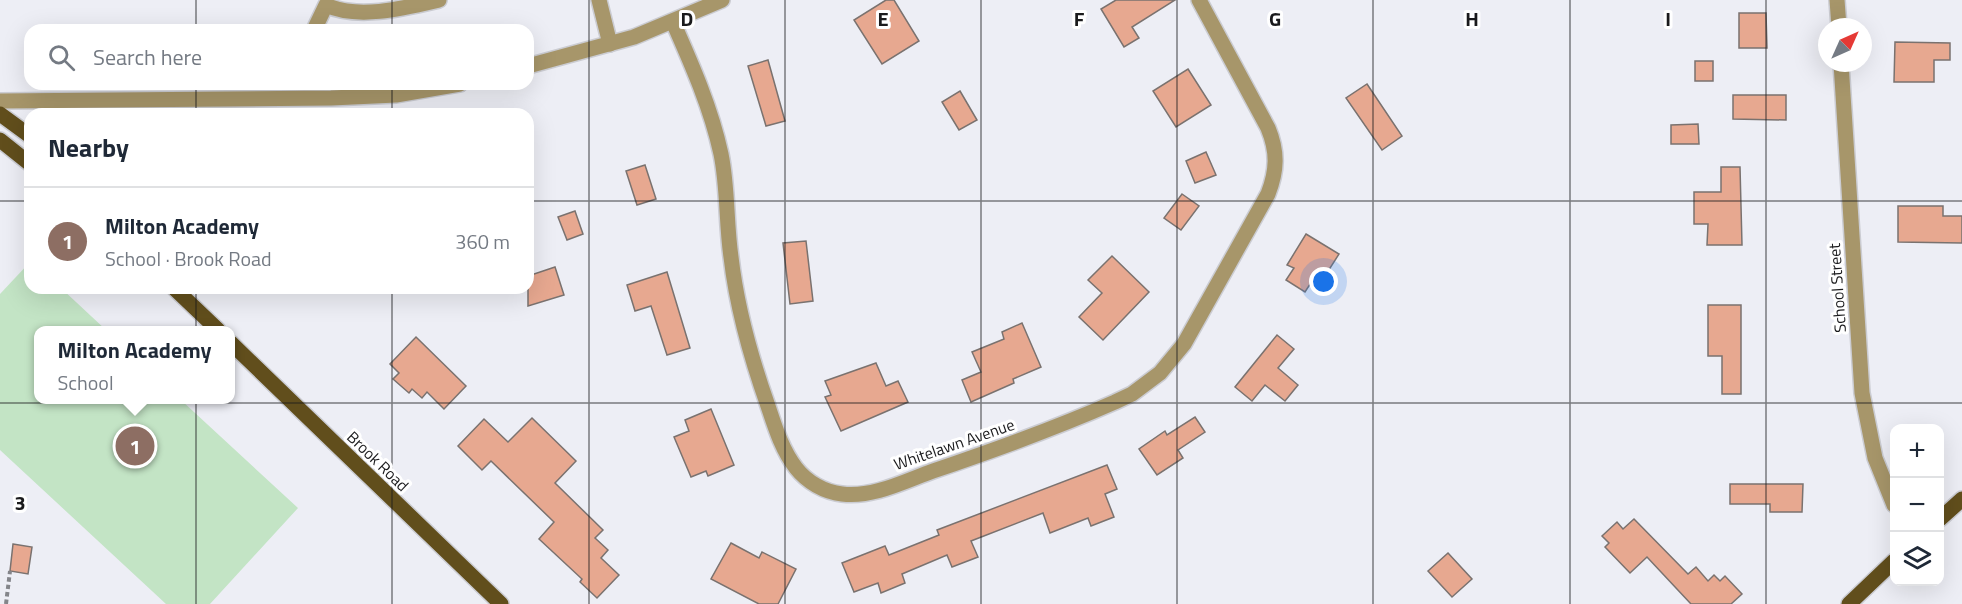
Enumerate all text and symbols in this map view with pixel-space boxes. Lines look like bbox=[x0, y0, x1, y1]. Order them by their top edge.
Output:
text: D bbox=[681, 3, 693, 34]
text: E bbox=[877, 3, 889, 34]
text: F bbox=[1074, 3, 1085, 34]
text: G bbox=[1269, 3, 1281, 34]
text: H bbox=[1465, 3, 1479, 34]
text: I bbox=[1665, 3, 1671, 34]
north arrow bbox=[1818, 18, 1872, 72]
search box bbox=[24, 24, 534, 90]
text: Search here bbox=[93, 40, 202, 74]
icon: search bbox=[45, 41, 78, 74]
text: Nearby bbox=[48, 128, 129, 167]
text: Milton Academy bbox=[105, 209, 259, 243]
text: 1 bbox=[62, 226, 73, 257]
text: 360 m bbox=[455, 226, 510, 257]
street label: School Street bbox=[1822, 242, 1852, 334]
text: School · Brook Road bbox=[105, 243, 272, 274]
your location bbox=[1309, 267, 1338, 296]
popup bbox=[34, 326, 235, 404]
text: Milton Academy bbox=[57, 333, 212, 367]
text: School bbox=[57, 367, 114, 398]
street label: Whitelawn Avenue bbox=[891, 412, 1017, 476]
pin: 1 bbox=[116, 424, 154, 468]
map controls bbox=[1890, 424, 1944, 586]
button: + bbox=[1890, 424, 1944, 478]
street label: Brook Road bbox=[342, 425, 414, 497]
button: − bbox=[1890, 478, 1944, 532]
text: 3 bbox=[14, 487, 26, 518]
button: layers bbox=[1890, 532, 1944, 586]

